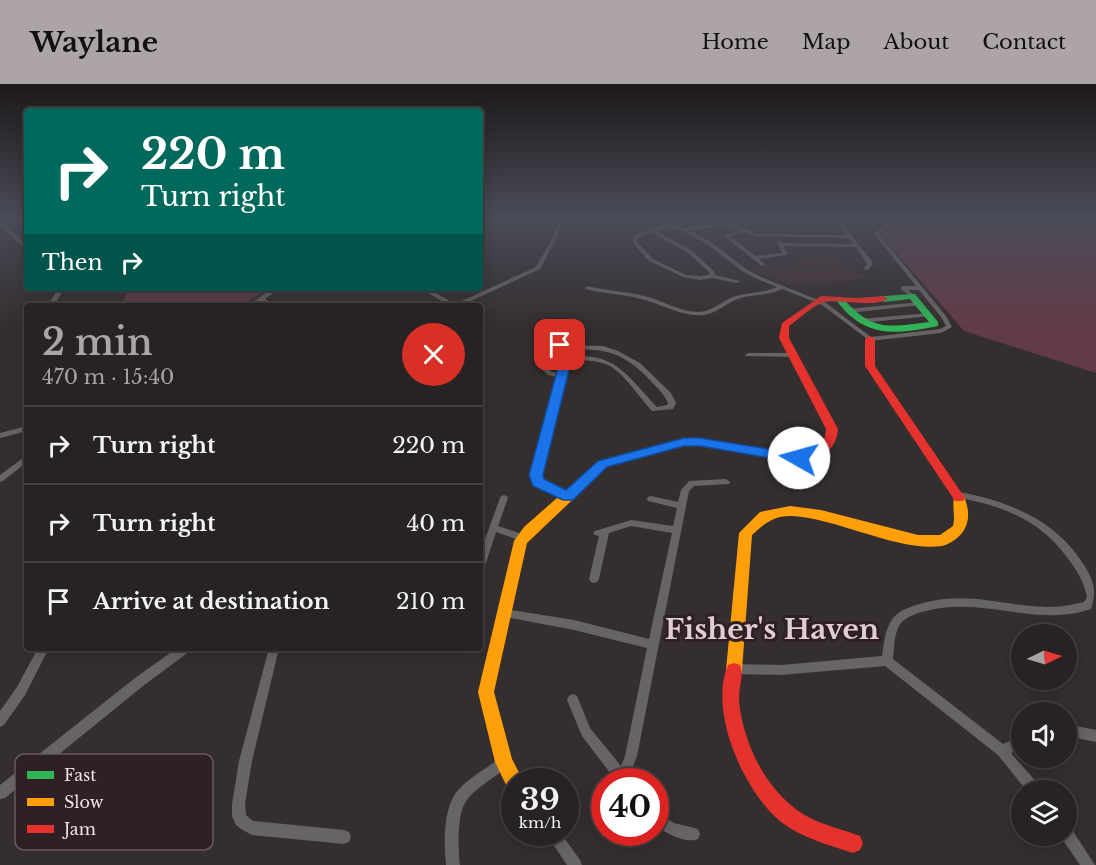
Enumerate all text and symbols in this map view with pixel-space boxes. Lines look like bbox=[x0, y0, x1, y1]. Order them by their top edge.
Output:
text: Waylane bbox=[30, 25, 158, 60]
text: Home bbox=[702, 29, 769, 55]
text: Map bbox=[802, 29, 850, 55]
text: About bbox=[883, 29, 949, 55]
text: Contact bbox=[982, 29, 1066, 55]
text: 220 m bbox=[141, 128, 285, 180]
icon: right bbox=[42, 132, 120, 210]
text: Turn right bbox=[141, 180, 285, 213]
icon: right bbox=[115, 246, 148, 279]
text: Then bbox=[42, 249, 103, 276]
pin bbox=[534, 319, 585, 370]
text: 2 min bbox=[42, 320, 153, 365]
button: close bbox=[402, 323, 465, 386]
icon: arrive bbox=[543, 328, 576, 361]
text: 470 m · 15:40 bbox=[42, 365, 174, 389]
position arrow bbox=[767, 426, 831, 490]
icon: right bbox=[42, 429, 75, 462]
text: Turn right bbox=[93, 432, 215, 459]
text: 220 m bbox=[392, 432, 465, 459]
icon: right bbox=[42, 507, 75, 540]
text: Turn right bbox=[93, 510, 215, 537]
text: 40 m bbox=[407, 510, 465, 537]
icon: arrive bbox=[42, 585, 75, 618]
text: Arrive at destination bbox=[93, 588, 330, 615]
text: 210 m bbox=[396, 588, 465, 615]
district label: Fisher's Haven bbox=[665, 612, 879, 647]
north arrow bbox=[1011, 624, 1077, 690]
map controls bbox=[1011, 624, 1077, 846]
button: sound bbox=[1011, 702, 1077, 768]
legend bbox=[15, 754, 213, 850]
text: Fast bbox=[64, 765, 96, 785]
speed limit sign: 40 bbox=[591, 768, 669, 846]
button: layers bbox=[1011, 780, 1077, 846]
text: 39 bbox=[520, 781, 560, 818]
text: Slow bbox=[64, 792, 104, 812]
text: km/h bbox=[519, 813, 561, 832]
text: Jam bbox=[62, 819, 96, 839]

